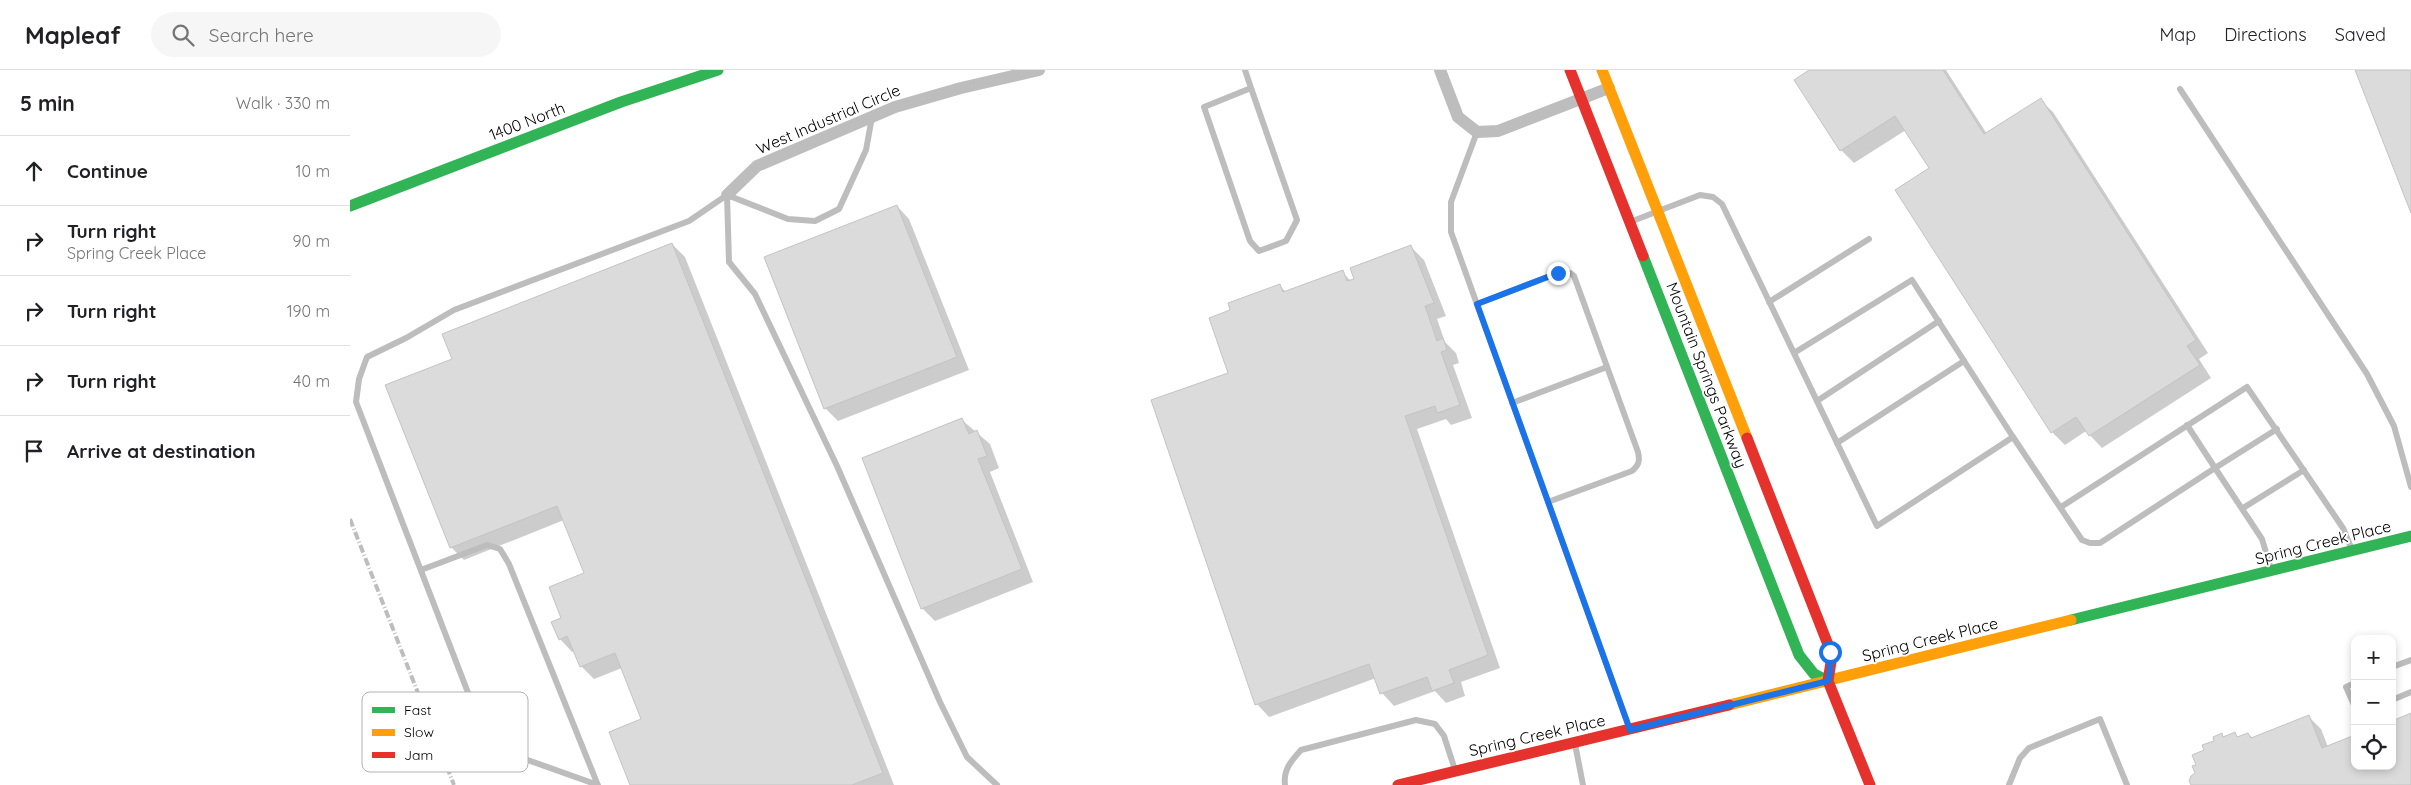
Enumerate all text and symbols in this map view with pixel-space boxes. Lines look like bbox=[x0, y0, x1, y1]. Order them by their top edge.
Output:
search box bbox=[151, 12, 501, 57]
text: Mapleaf bbox=[25, 20, 121, 50]
icon: search bbox=[169, 21, 197, 49]
text: Search here bbox=[209, 23, 314, 47]
text: Map bbox=[2159, 23, 2196, 46]
text: Directions bbox=[2224, 23, 2307, 46]
text: Saved bbox=[2335, 23, 2386, 46]
street label: West Industrial Circle bbox=[753, 80, 903, 158]
text: 5 min bbox=[20, 90, 75, 116]
text: Walk · 330 m bbox=[236, 93, 330, 113]
street label: 1400 North bbox=[486, 97, 568, 145]
icon: ahead bbox=[20, 157, 48, 185]
text: Continue bbox=[67, 159, 148, 183]
text: 10 m bbox=[296, 161, 330, 181]
text: Turn right bbox=[67, 219, 156, 243]
icon: right bbox=[20, 227, 48, 255]
text: 90 m bbox=[293, 231, 330, 251]
text: Spring Creek Place bbox=[67, 243, 206, 263]
route end bbox=[1547, 262, 1570, 285]
street label: Mountain Springs Parkway bbox=[1662, 279, 1752, 471]
icon: right bbox=[20, 297, 48, 325]
text: Turn right bbox=[67, 299, 156, 323]
text: 190 m bbox=[287, 301, 330, 321]
icon: right bbox=[20, 367, 48, 395]
text: Turn right bbox=[67, 369, 156, 393]
text: 40 m bbox=[293, 371, 330, 391]
icon: arrive bbox=[20, 437, 48, 465]
text: Arrive at destination bbox=[67, 439, 256, 463]
street label: Spring Creek Place bbox=[2253, 515, 2393, 569]
street label: Spring Creek Place bbox=[1860, 612, 2000, 666]
map controls bbox=[2351, 635, 2396, 770]
button: + bbox=[2351, 635, 2396, 680]
route start bbox=[1819, 641, 1842, 664]
button: − bbox=[2351, 680, 2396, 725]
legend bbox=[362, 692, 528, 772]
text: Fast bbox=[404, 701, 432, 719]
street label: Spring Creek Place bbox=[1467, 710, 1607, 760]
text: Slow bbox=[404, 723, 434, 741]
button: locate bbox=[2351, 725, 2396, 770]
text: Jam bbox=[404, 746, 433, 764]

